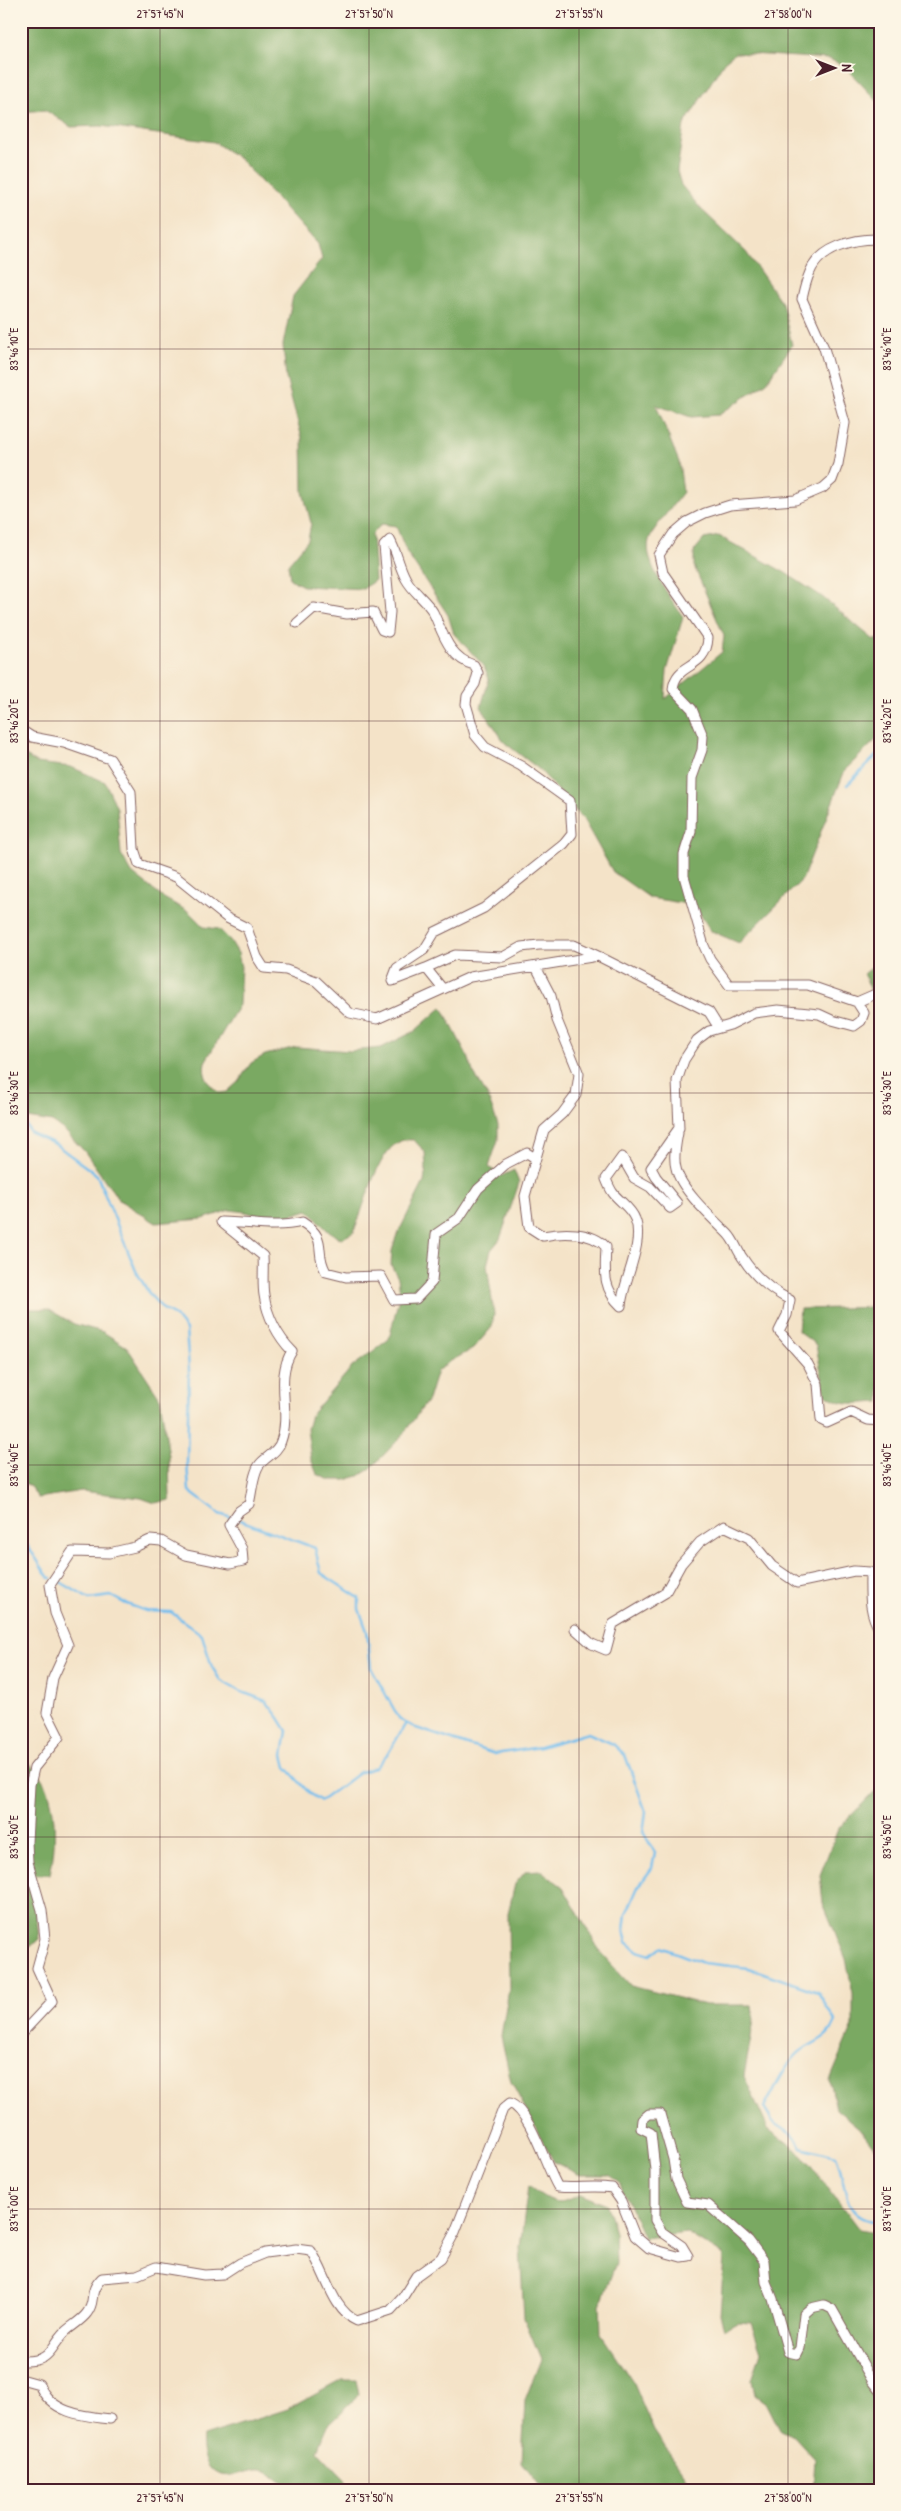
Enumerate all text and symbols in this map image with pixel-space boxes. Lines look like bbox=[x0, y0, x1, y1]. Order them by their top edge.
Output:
text: 27°57'45"N bbox=[137, 5, 183, 22]
text: 27°57'50"N bbox=[345, 5, 393, 22]
text: 27°57'55"N bbox=[555, 5, 603, 22]
text: 27°58'00"N bbox=[764, 5, 812, 22]
north arrow bbox=[808, 42, 858, 92]
text: N bbox=[838, 64, 857, 72]
text: 83°46'10"E bbox=[5, 327, 22, 371]
text: 83°46'10"E bbox=[878, 327, 895, 371]
text: 83°46'20"E bbox=[5, 698, 22, 743]
text: 83°46'20"E bbox=[878, 698, 895, 743]
text: 83°46'30"E bbox=[5, 1070, 22, 1115]
text: 83°46'30"E bbox=[878, 1070, 895, 1115]
text: 83°46'40"E bbox=[5, 1443, 22, 1487]
text: 83°46'40"E bbox=[878, 1443, 895, 1487]
text: 83°46'50"E bbox=[5, 1814, 22, 1859]
text: 83°46'50"E bbox=[878, 1814, 895, 1859]
text: 83°47'00"E bbox=[5, 2186, 22, 2232]
text: 83°47'00"E bbox=[878, 2186, 895, 2232]
text: 27°57'45"N bbox=[137, 2489, 183, 2506]
text: 27°57'50"N bbox=[345, 2489, 393, 2506]
text: 27°57'55"N bbox=[555, 2489, 603, 2506]
text: 27°58'00"N bbox=[764, 2489, 812, 2506]

